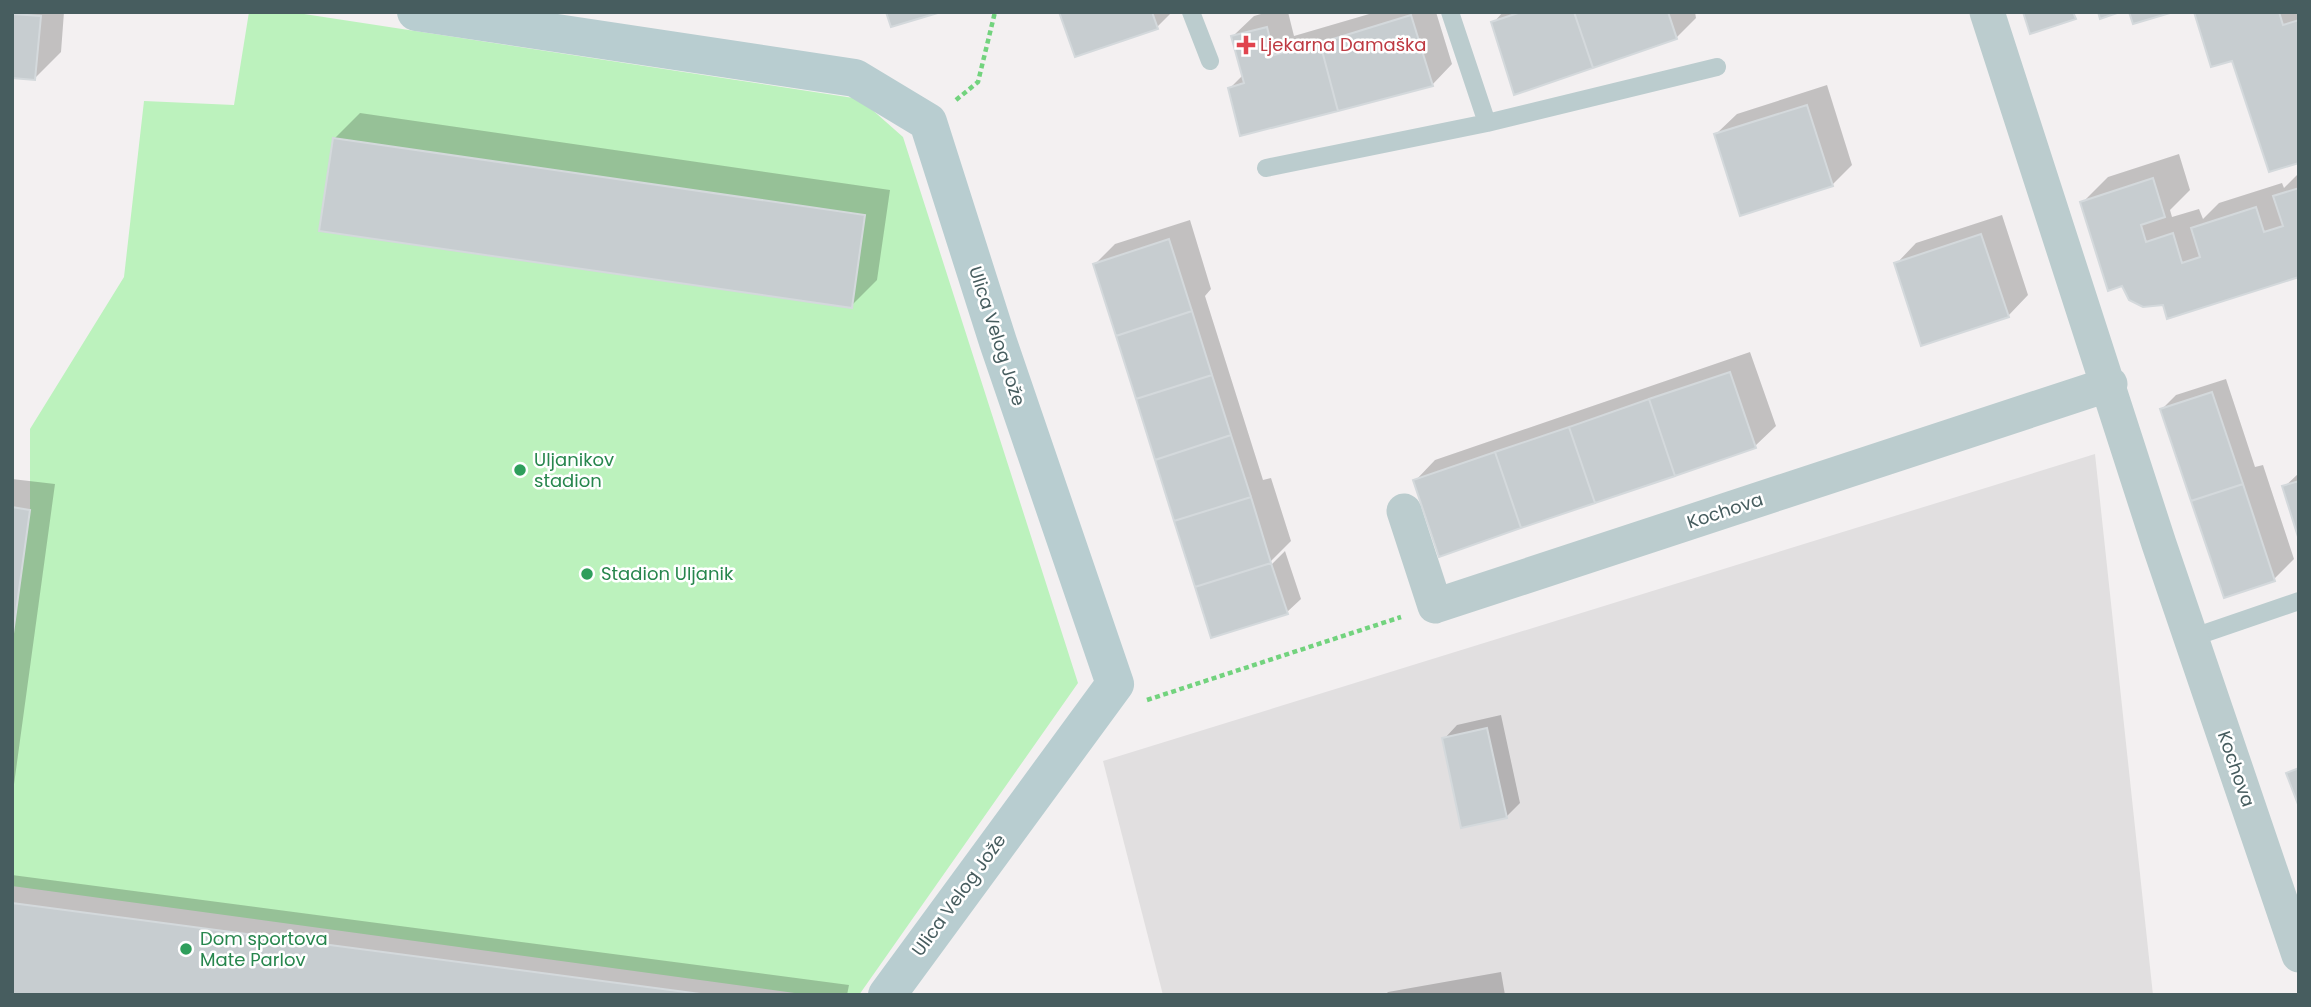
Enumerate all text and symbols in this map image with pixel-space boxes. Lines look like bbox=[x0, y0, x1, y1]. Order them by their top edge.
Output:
place label: Ljekarna Damaška bbox=[1260, 32, 1426, 57]
marker: Ljekarna Damaška bbox=[1238, 37, 1254, 53]
street label: Ulica Velog Jože bbox=[963, 263, 1032, 409]
place label: Uljanikov stadion bbox=[534, 447, 614, 493]
marker: Uljanikov stadion bbox=[512, 462, 528, 478]
street label: Kochova bbox=[1684, 487, 1766, 535]
place label: Stadion Uljanik bbox=[601, 561, 734, 586]
marker: Stadion Uljanik bbox=[579, 566, 595, 582]
street label: Kochova bbox=[2212, 728, 2261, 810]
street label: Ulica Velog Jože bbox=[906, 828, 1011, 961]
place label: Dom sportova Mate Parlov bbox=[200, 926, 328, 972]
marker: Dom sportova Mate Parlov bbox=[178, 941, 194, 957]

